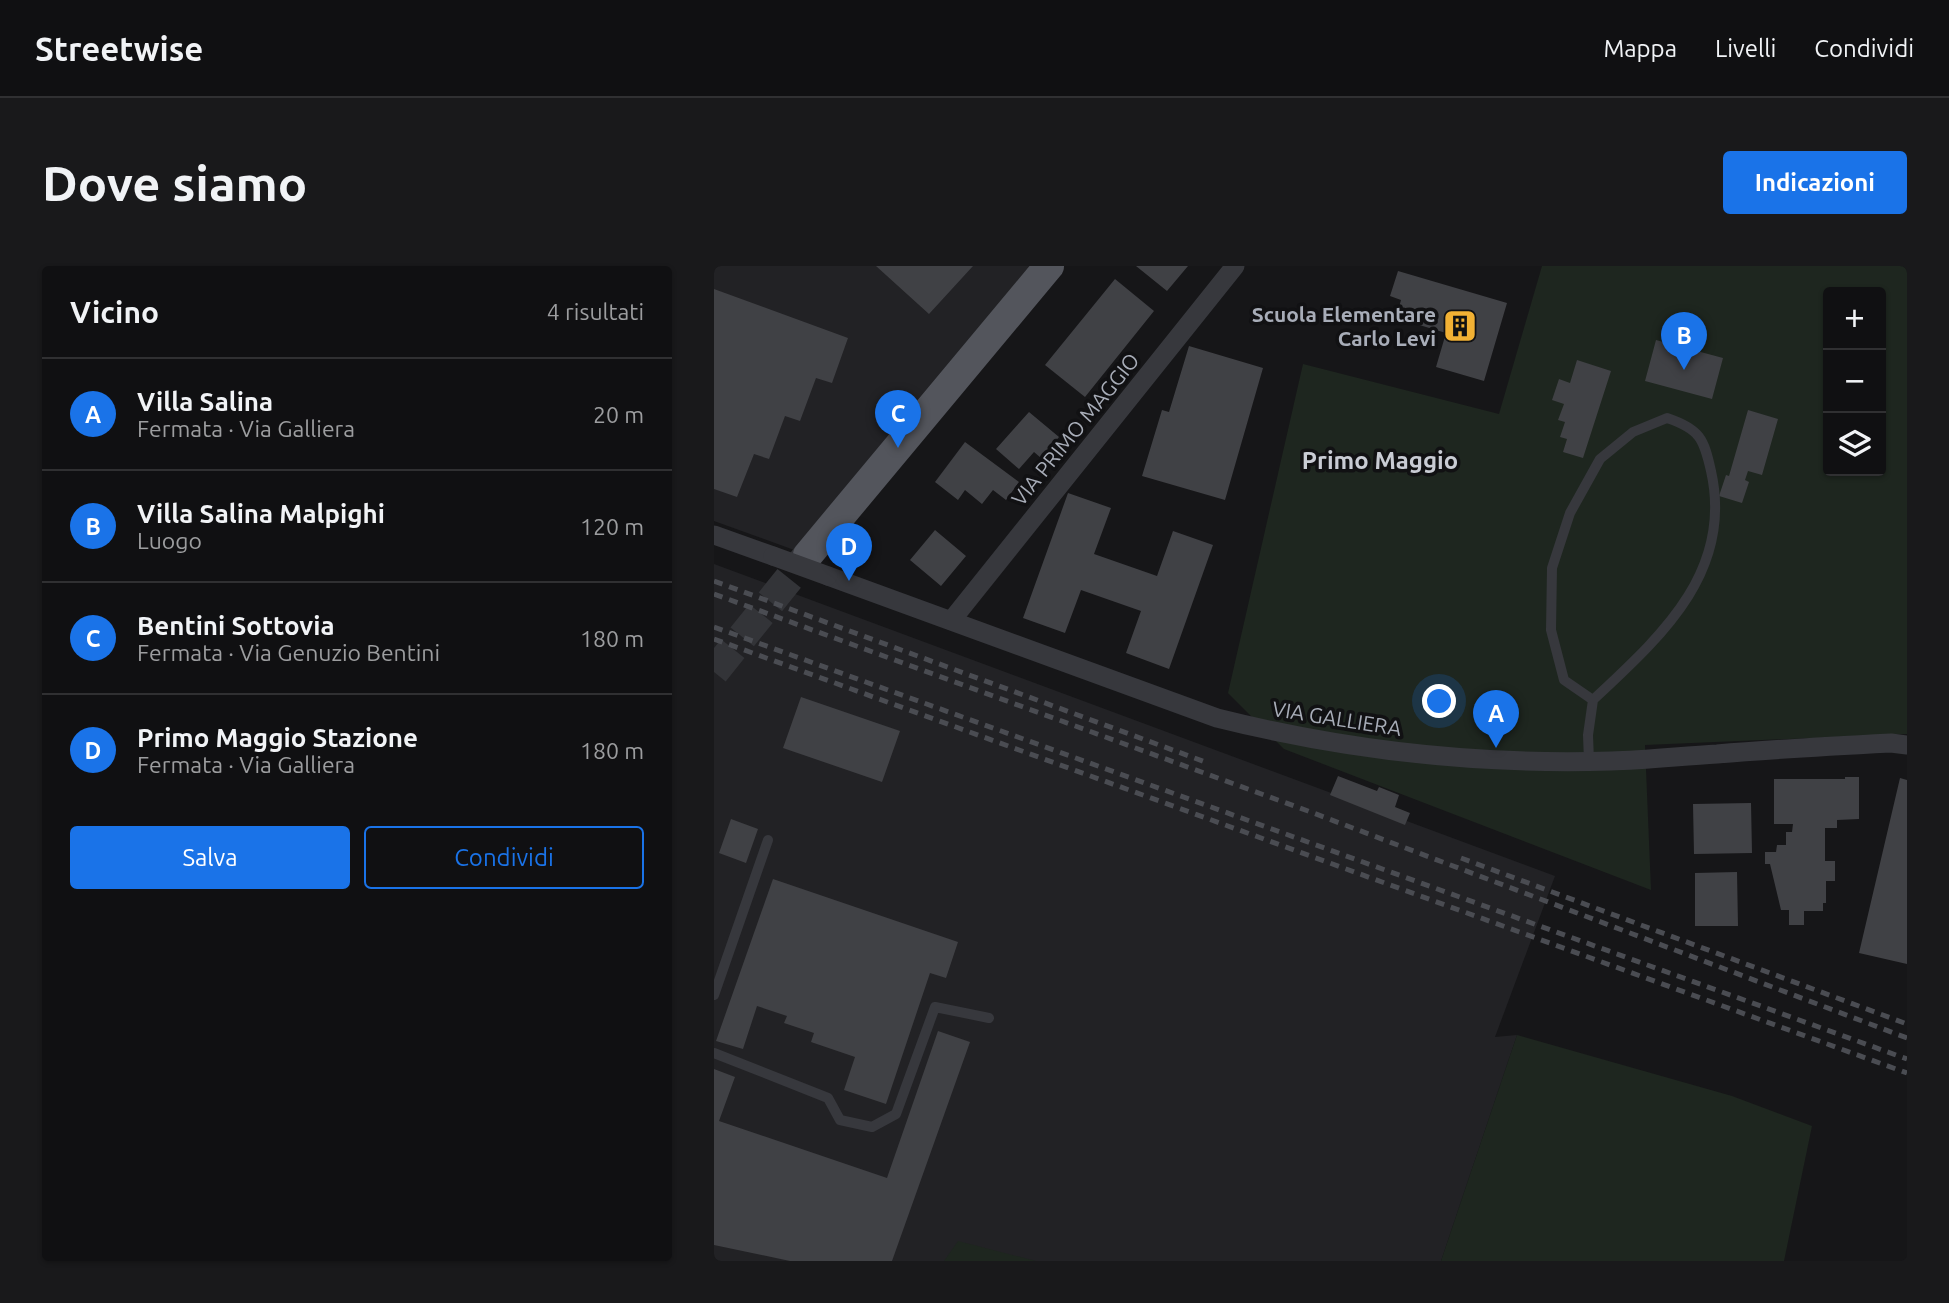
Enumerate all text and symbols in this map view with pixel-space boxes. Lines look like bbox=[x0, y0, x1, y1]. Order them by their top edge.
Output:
text: Streetwise bbox=[35, 30, 203, 67]
text: Mappa bbox=[1603, 35, 1677, 62]
text: Livelli bbox=[1715, 35, 1776, 62]
text: Condividi bbox=[1814, 35, 1914, 62]
button: Indicazioni bbox=[1723, 151, 1907, 214]
text: Dove siamo bbox=[42, 155, 307, 210]
map controls bbox=[1823, 287, 1886, 476]
button: + bbox=[1823, 287, 1886, 350]
text: Vicino bbox=[70, 295, 159, 329]
text: 4 risultati bbox=[547, 299, 644, 324]
place label: Scuola Elementare Carlo Levi bbox=[1252, 302, 1436, 350]
building icon: Scuola Elementare Carlo Levi bbox=[1441, 307, 1479, 345]
pin: B bbox=[1661, 312, 1707, 370]
street label: VIA PRIMO MAGGIO bbox=[1006, 348, 1144, 510]
button: − bbox=[1823, 350, 1886, 413]
text: Villa Salina bbox=[137, 387, 273, 416]
pin: C bbox=[875, 390, 921, 448]
text: A bbox=[85, 402, 101, 427]
text: 20 m bbox=[593, 402, 644, 427]
button: layers bbox=[1823, 413, 1886, 476]
text: Fermata · Via Galliera bbox=[137, 416, 355, 441]
district label: Primo Maggio bbox=[1302, 447, 1458, 474]
text: Villa Salina Malpighi bbox=[137, 499, 385, 528]
text: B bbox=[85, 514, 101, 539]
text: 120 m bbox=[580, 514, 644, 539]
pin: D bbox=[826, 523, 872, 581]
text: Luogo bbox=[137, 528, 202, 553]
text: Bentini Sottovia bbox=[137, 611, 335, 640]
text: C bbox=[86, 626, 100, 651]
text: 180 m bbox=[580, 626, 644, 651]
text: Fermata · Via Genuzio Bentini bbox=[137, 640, 440, 665]
your location bbox=[1422, 684, 1456, 718]
pin: A bbox=[1473, 690, 1519, 748]
street label: VIA GALLIERA bbox=[1271, 696, 1404, 740]
text: Primo Maggio Stazione bbox=[137, 723, 418, 752]
text: D bbox=[85, 738, 101, 763]
text: 180 m bbox=[580, 738, 644, 763]
text: Fermata · Via Galliera bbox=[137, 752, 355, 777]
button: Salva bbox=[70, 826, 350, 889]
button: Condividi bbox=[364, 826, 644, 889]

